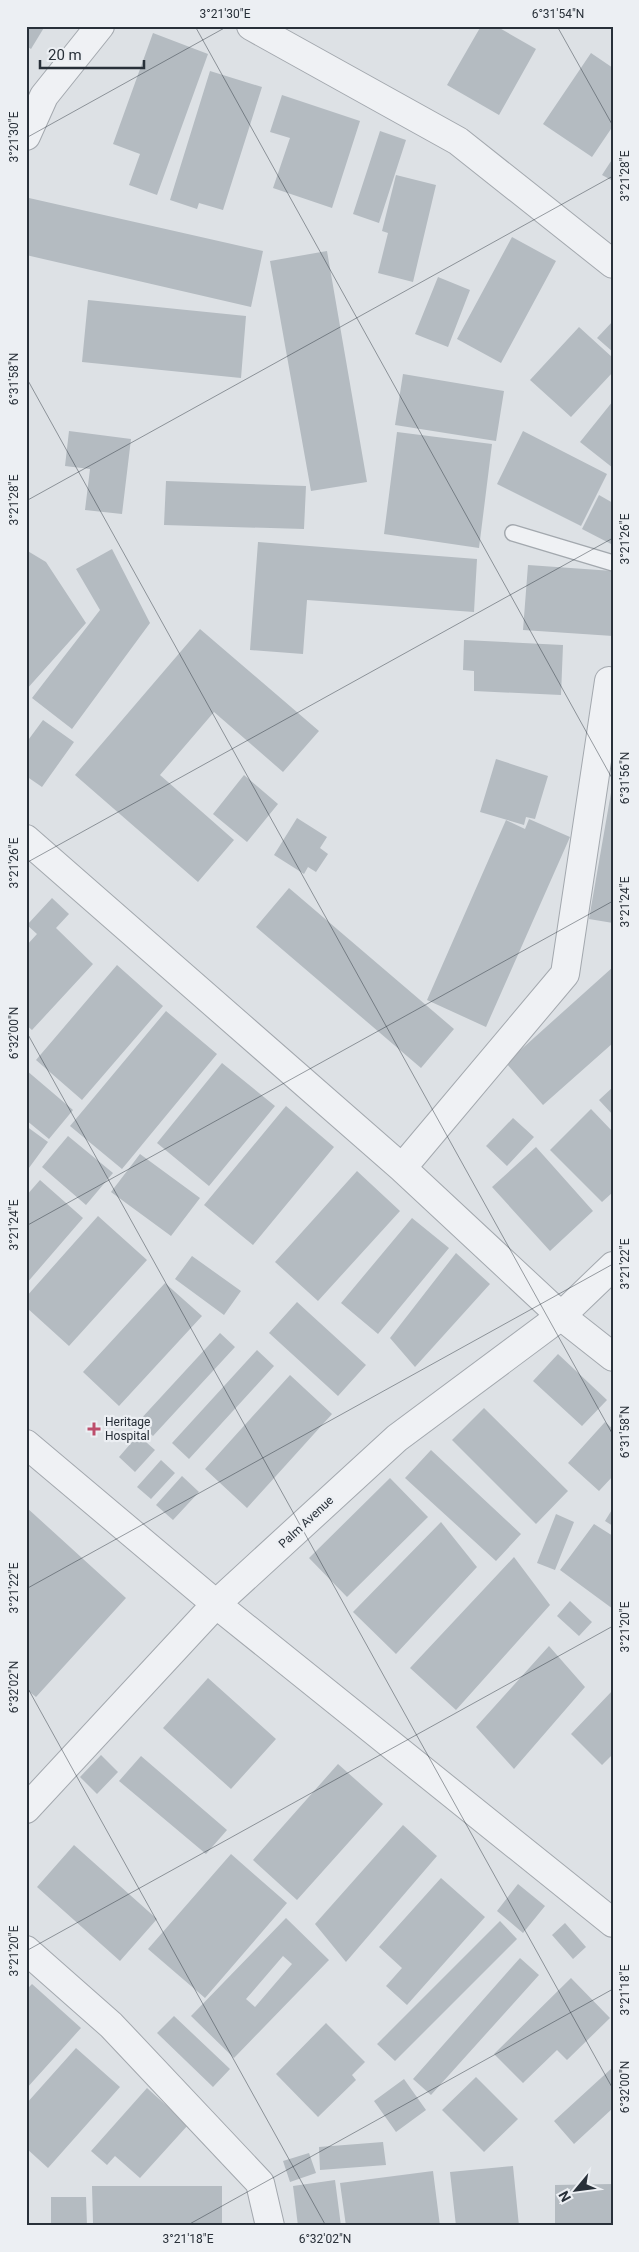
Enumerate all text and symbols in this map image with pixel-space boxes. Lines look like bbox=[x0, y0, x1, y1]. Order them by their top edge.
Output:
text: 3°21'30"E bbox=[200, 7, 251, 21]
text: 6°31'54"N bbox=[532, 7, 584, 21]
scale bar bbox=[40, 38, 144, 70]
text: 20 m bbox=[48, 46, 82, 64]
text: 3°21'30"E bbox=[7, 111, 21, 162]
text: 3°21'28"E bbox=[618, 150, 632, 201]
text: 6°31'58"N bbox=[7, 353, 21, 405]
text: 3°21'28"E bbox=[7, 474, 21, 525]
text: 3°21'26"E bbox=[618, 513, 632, 564]
text: 6°31'56"N bbox=[618, 752, 632, 804]
text: 3°21'26"E bbox=[7, 837, 21, 888]
text: 3°21'24"E bbox=[618, 876, 632, 927]
text: 6°32'00"N bbox=[7, 1007, 21, 1059]
text: 3°21'24"E bbox=[7, 1199, 21, 1250]
text: 3°21'22"E bbox=[618, 1238, 632, 1289]
text: 6°31'58"N bbox=[618, 1406, 632, 1458]
place label: Heritage Hospital bbox=[105, 1415, 150, 1443]
marker: Heritage Hospital bbox=[87, 1422, 101, 1436]
street label: Palm Avenue bbox=[276, 1493, 336, 1551]
text: 3°21'22"E bbox=[7, 1562, 21, 1613]
text: 3°21'20"E bbox=[618, 1601, 632, 1652]
text: 6°32'02"N bbox=[7, 1661, 21, 1713]
text: 3°21'20"E bbox=[7, 1925, 21, 1976]
text: 3°21'18"E bbox=[618, 1964, 632, 2015]
text: 6°32'00"N bbox=[618, 2061, 632, 2113]
north arrow bbox=[552, 2164, 602, 2214]
text: N bbox=[555, 2188, 574, 2205]
text: 3°21'18"E bbox=[163, 2232, 214, 2246]
text: 6°32'02"N bbox=[299, 2232, 351, 2246]

